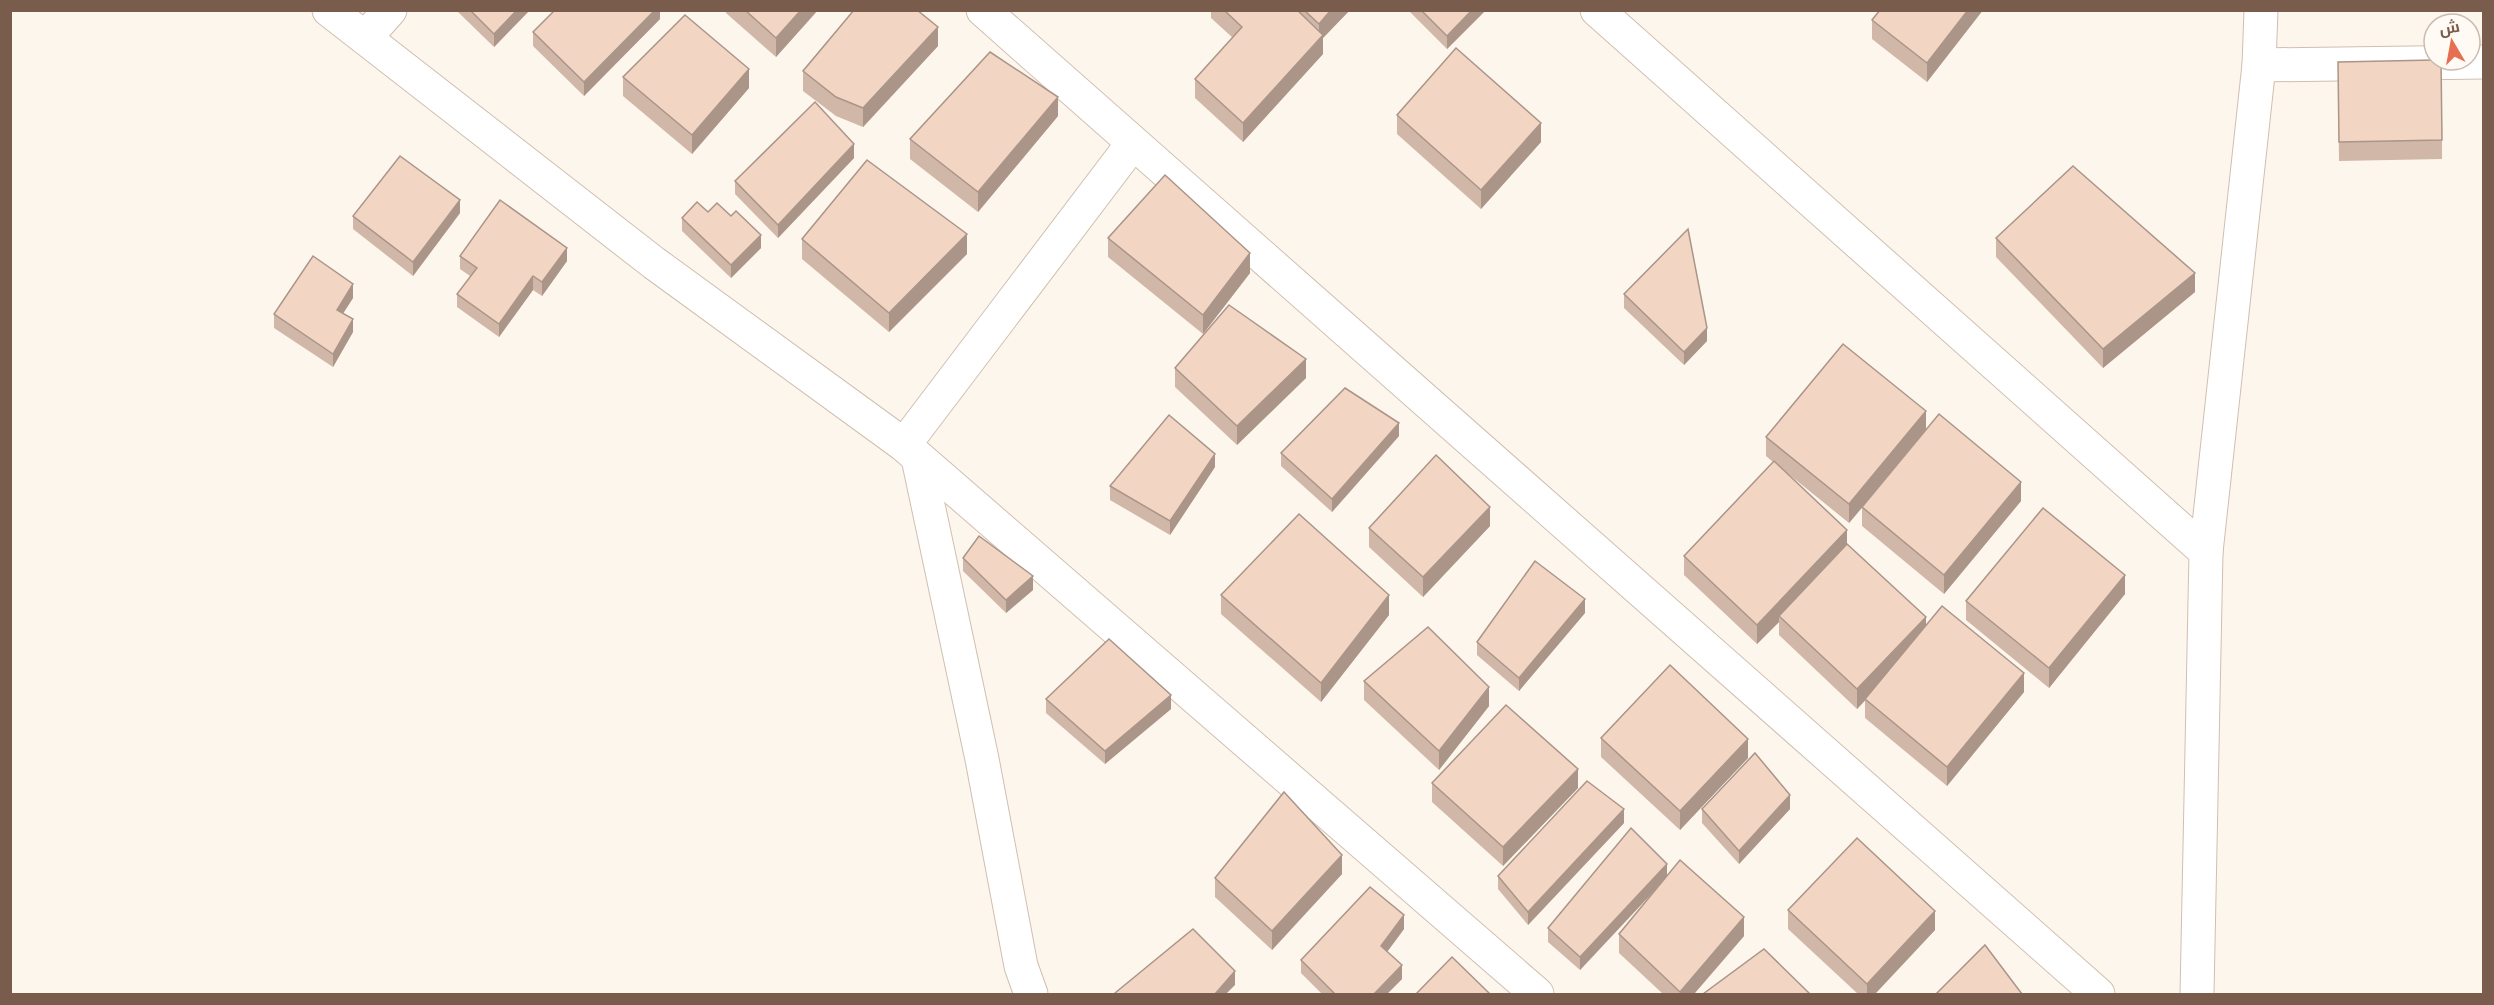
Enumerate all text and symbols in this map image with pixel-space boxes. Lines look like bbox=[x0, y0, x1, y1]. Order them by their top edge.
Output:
north arrow bbox=[2422, 12, 2482, 72]
text: ش bbox=[2438, 17, 2461, 39]

